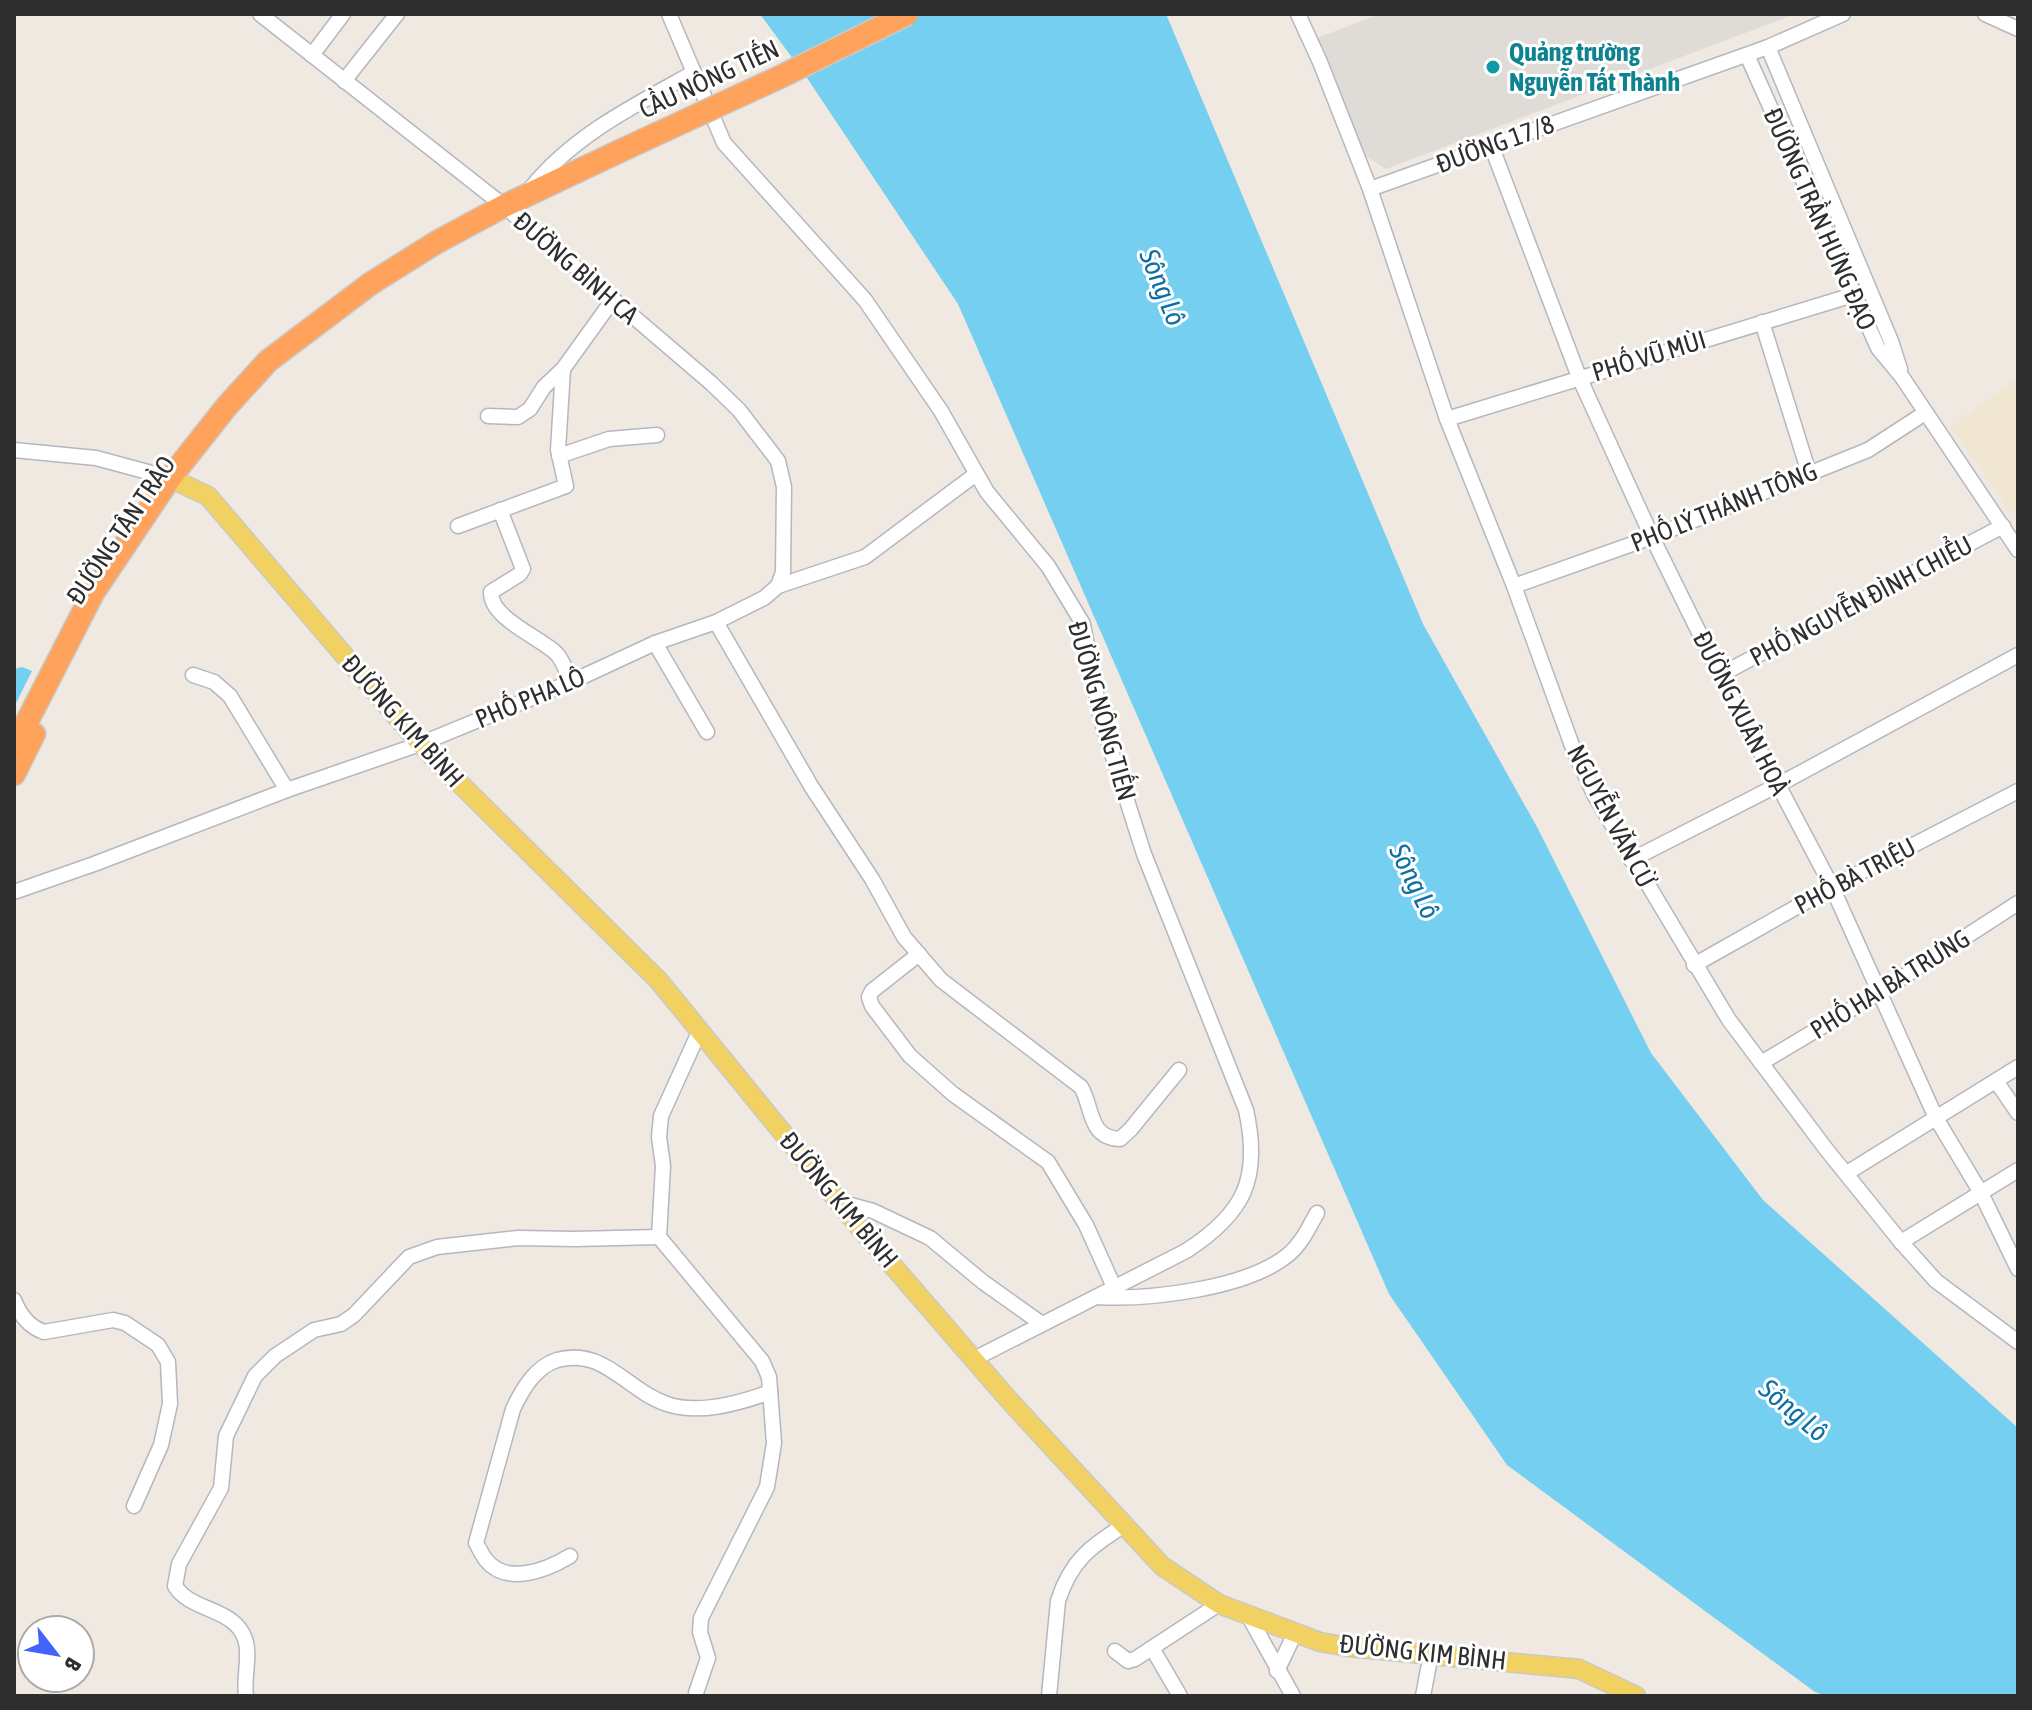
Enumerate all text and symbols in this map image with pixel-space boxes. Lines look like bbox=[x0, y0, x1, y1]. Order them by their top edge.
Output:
street label: CẦU NÔNG TIẾN bbox=[633, 31, 784, 125]
place label: Quảng trường Nguyễn Tất Thành bbox=[1509, 37, 1680, 97]
marker: Quảng trường Nguyễn Tất Thành bbox=[1484, 58, 1502, 76]
street label: ĐƯỜNG TRẦN HƯNG ĐẠO bbox=[1758, 102, 1885, 334]
street label: ĐƯỜNG 17/8 bbox=[1432, 109, 1558, 179]
street label: ĐƯỜNG BÌNH CA bbox=[508, 206, 645, 330]
water label: Sông Lô bbox=[1133, 243, 1193, 330]
street label: PHỐ VŨ MÙI bbox=[1587, 322, 1710, 388]
street label: ĐƯỜNG TÂN TRÀO bbox=[60, 450, 182, 610]
street label: PHỐ LÝ THÁNH TÔNG bbox=[1625, 453, 1822, 558]
street label: PHỐ NGUYỄN ĐÌNH CHIỂU bbox=[1742, 525, 1977, 672]
street label: ĐƯỜNG NÔNG TIẾN bbox=[1062, 617, 1145, 804]
street label: ĐƯỜNG XUÂN HOÀ bbox=[1687, 626, 1795, 800]
street label: ĐƯỜNG KIM BÌNH bbox=[336, 649, 470, 793]
street label: PHỐ PHA LÔ bbox=[470, 659, 589, 734]
street label: NGUYỄN VĂN CỪ bbox=[1561, 739, 1663, 893]
street label: PHỐ BÀ TRIỆU bbox=[1788, 829, 1921, 920]
water label: Sông Lô bbox=[1383, 837, 1447, 924]
street label: PHỐ HAI BÀ TRƯNG bbox=[1803, 920, 1975, 1045]
street label: ĐƯỜNG KIM BÌNH bbox=[774, 1126, 904, 1274]
water label: Sông Lô bbox=[1752, 1372, 1835, 1448]
north arrow bbox=[16, 1614, 96, 1694]
street label: ĐƯỜNG KIM BÌNH bbox=[1338, 1628, 1508, 1676]
text: B bbox=[59, 1653, 87, 1676]

